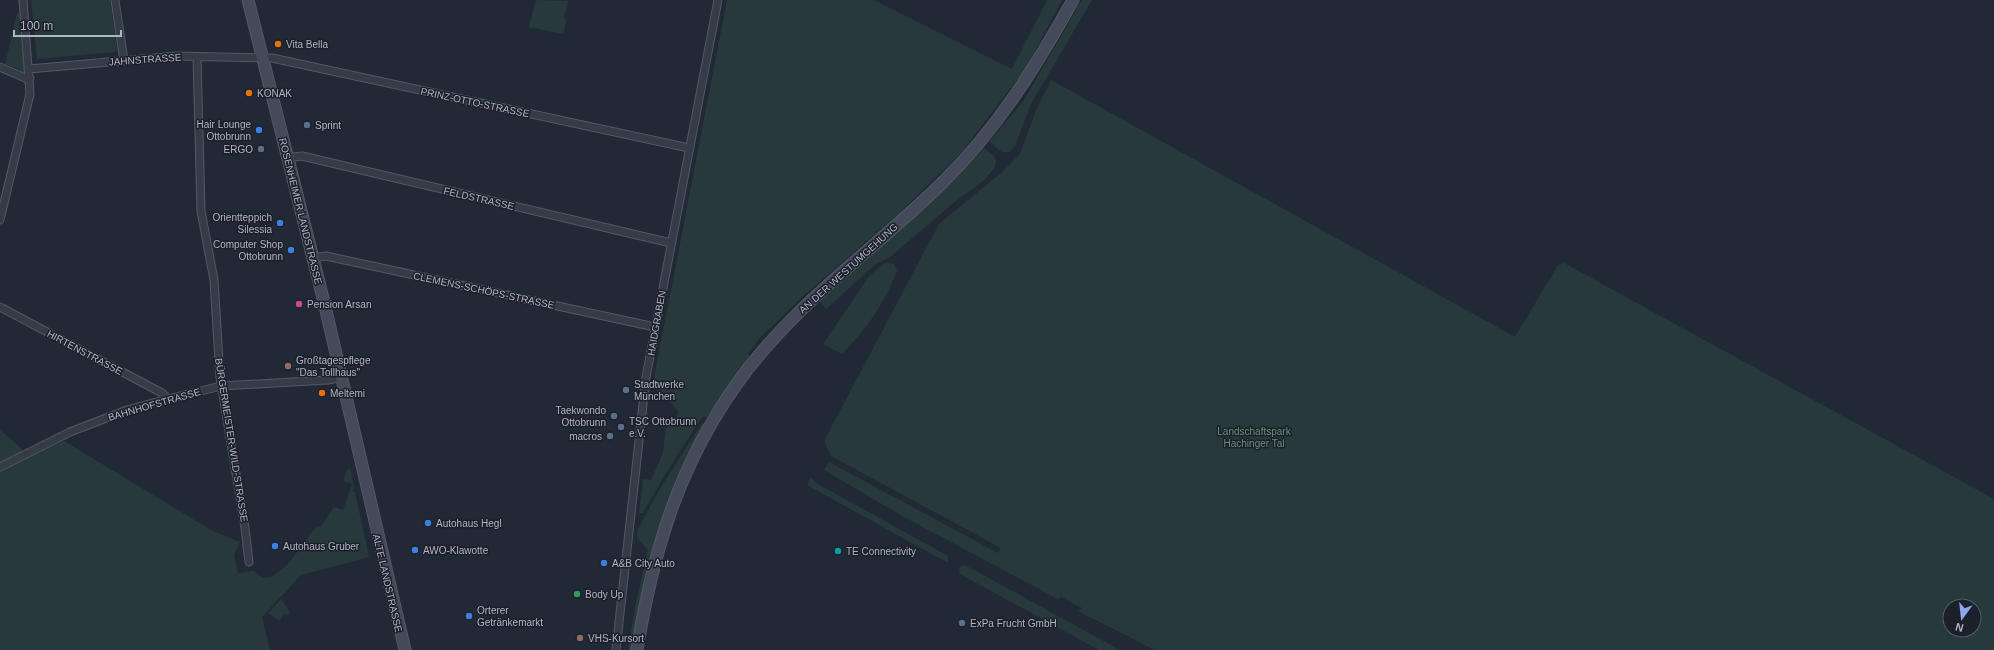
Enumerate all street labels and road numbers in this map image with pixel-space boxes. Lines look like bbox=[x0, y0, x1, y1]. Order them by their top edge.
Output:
street label: JAHNSTRASSE bbox=[108, 51, 182, 68]
street label: PRINZ-OTTO-STRASSE bbox=[419, 86, 531, 119]
street label: ROSENHEIMER LANDSTRASSE bbox=[277, 137, 324, 286]
street label: FELDSTRASSE bbox=[442, 185, 516, 212]
street label: AN DER WESTUMGEHUNG bbox=[797, 221, 900, 316]
street label: CLEMENS-SCHÖPS-STRASSE bbox=[412, 270, 556, 311]
street label: HAIDGRABEN bbox=[645, 290, 668, 357]
street label: HIRTENSTRASSE bbox=[45, 328, 125, 377]
street label: BÜRGERMEISTER-WILD-STRASSE bbox=[213, 357, 250, 523]
street label: BAHNHOFSTRASSE bbox=[107, 386, 202, 423]
street label: ALTE LANDSTRASSE bbox=[371, 533, 404, 634]

